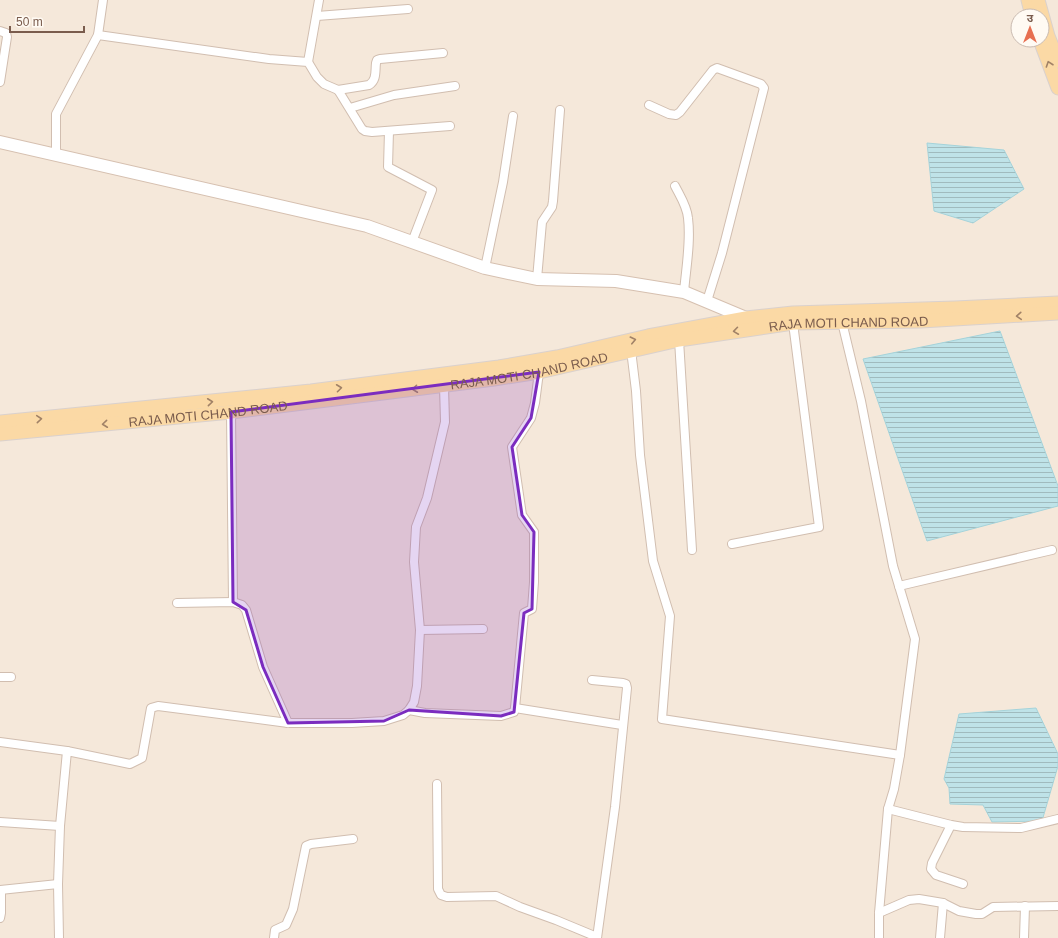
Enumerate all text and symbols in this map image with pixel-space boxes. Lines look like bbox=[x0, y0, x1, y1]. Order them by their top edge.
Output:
scale bar bbox=[10, 8, 84, 34]
north arrow bbox=[1010, 8, 1050, 48]
text: उ bbox=[1027, 12, 1034, 24]
text: 50 m bbox=[16, 15, 43, 29]
one-way arrow bbox=[1045, 61, 1053, 68]
one-way arrow bbox=[1016, 311, 1022, 320]
street label: RAJA MOTI CHAND ROAD bbox=[768, 314, 929, 335]
one-way arrow bbox=[733, 326, 739, 335]
one-way arrow bbox=[630, 336, 636, 344]
street label: RAJA MOTI CHAND ROAD bbox=[449, 350, 609, 392]
one-way arrow bbox=[336, 384, 342, 393]
one-way arrow bbox=[412, 384, 418, 393]
street label: RAJA MOTI CHAND ROAD bbox=[128, 398, 288, 430]
one-way arrow bbox=[207, 398, 213, 407]
one-way arrow bbox=[36, 414, 42, 423]
one-way arrow bbox=[102, 420, 108, 429]

